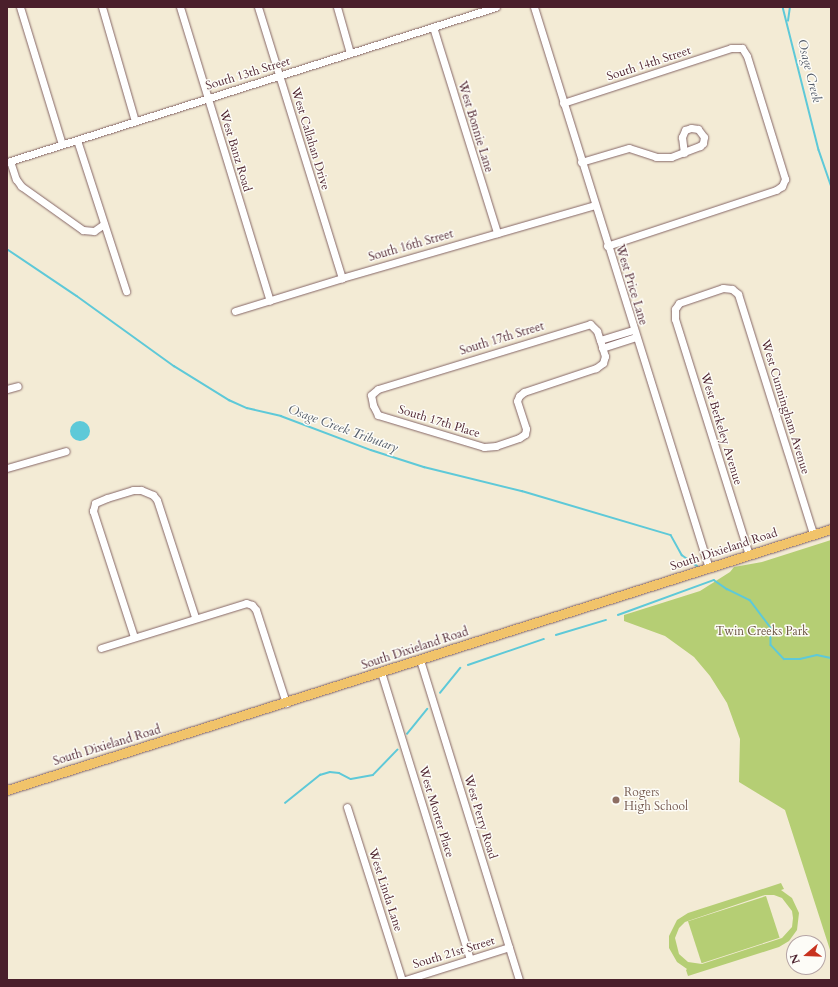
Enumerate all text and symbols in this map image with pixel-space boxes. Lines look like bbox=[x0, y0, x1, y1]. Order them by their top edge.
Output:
water label: Osage Creek bbox=[794, 38, 824, 104]
street label: South 14th Street bbox=[605, 44, 693, 84]
street label: South 13th Street bbox=[204, 54, 292, 94]
street label: West Bonnie Lane bbox=[454, 80, 496, 174]
street label: West Callahan Drive bbox=[288, 86, 332, 192]
street label: West Banz Road bbox=[216, 108, 254, 194]
street label: South 16th Street bbox=[367, 227, 455, 265]
street label: West Price Lane bbox=[612, 243, 650, 327]
street label: South 17th Street bbox=[458, 319, 546, 359]
street label: West Cunningham Avenue bbox=[758, 338, 812, 476]
street label: West Berkeley Avenue bbox=[697, 371, 745, 487]
water label: Osage Creek Tributary bbox=[286, 402, 400, 456]
street label: South 17th Place bbox=[396, 403, 482, 441]
street label: South Dixieland Road bbox=[669, 526, 779, 574]
street label: South Dixieland Road bbox=[360, 625, 470, 673]
park label: Twin Creeks Park bbox=[715, 625, 809, 639]
street label: South Dixieland Road bbox=[52, 723, 162, 769]
street label: West Morter Place bbox=[415, 764, 457, 860]
street label: West Perry Road bbox=[460, 773, 500, 861]
place label: Rogers High School bbox=[624, 786, 688, 814]
marker: Rogers High School bbox=[611, 795, 621, 805]
street label: West Linda Lane bbox=[365, 847, 405, 933]
street label: South 21st Street bbox=[411, 934, 497, 972]
north arrow bbox=[786, 935, 826, 975]
text: N bbox=[786, 952, 804, 966]

